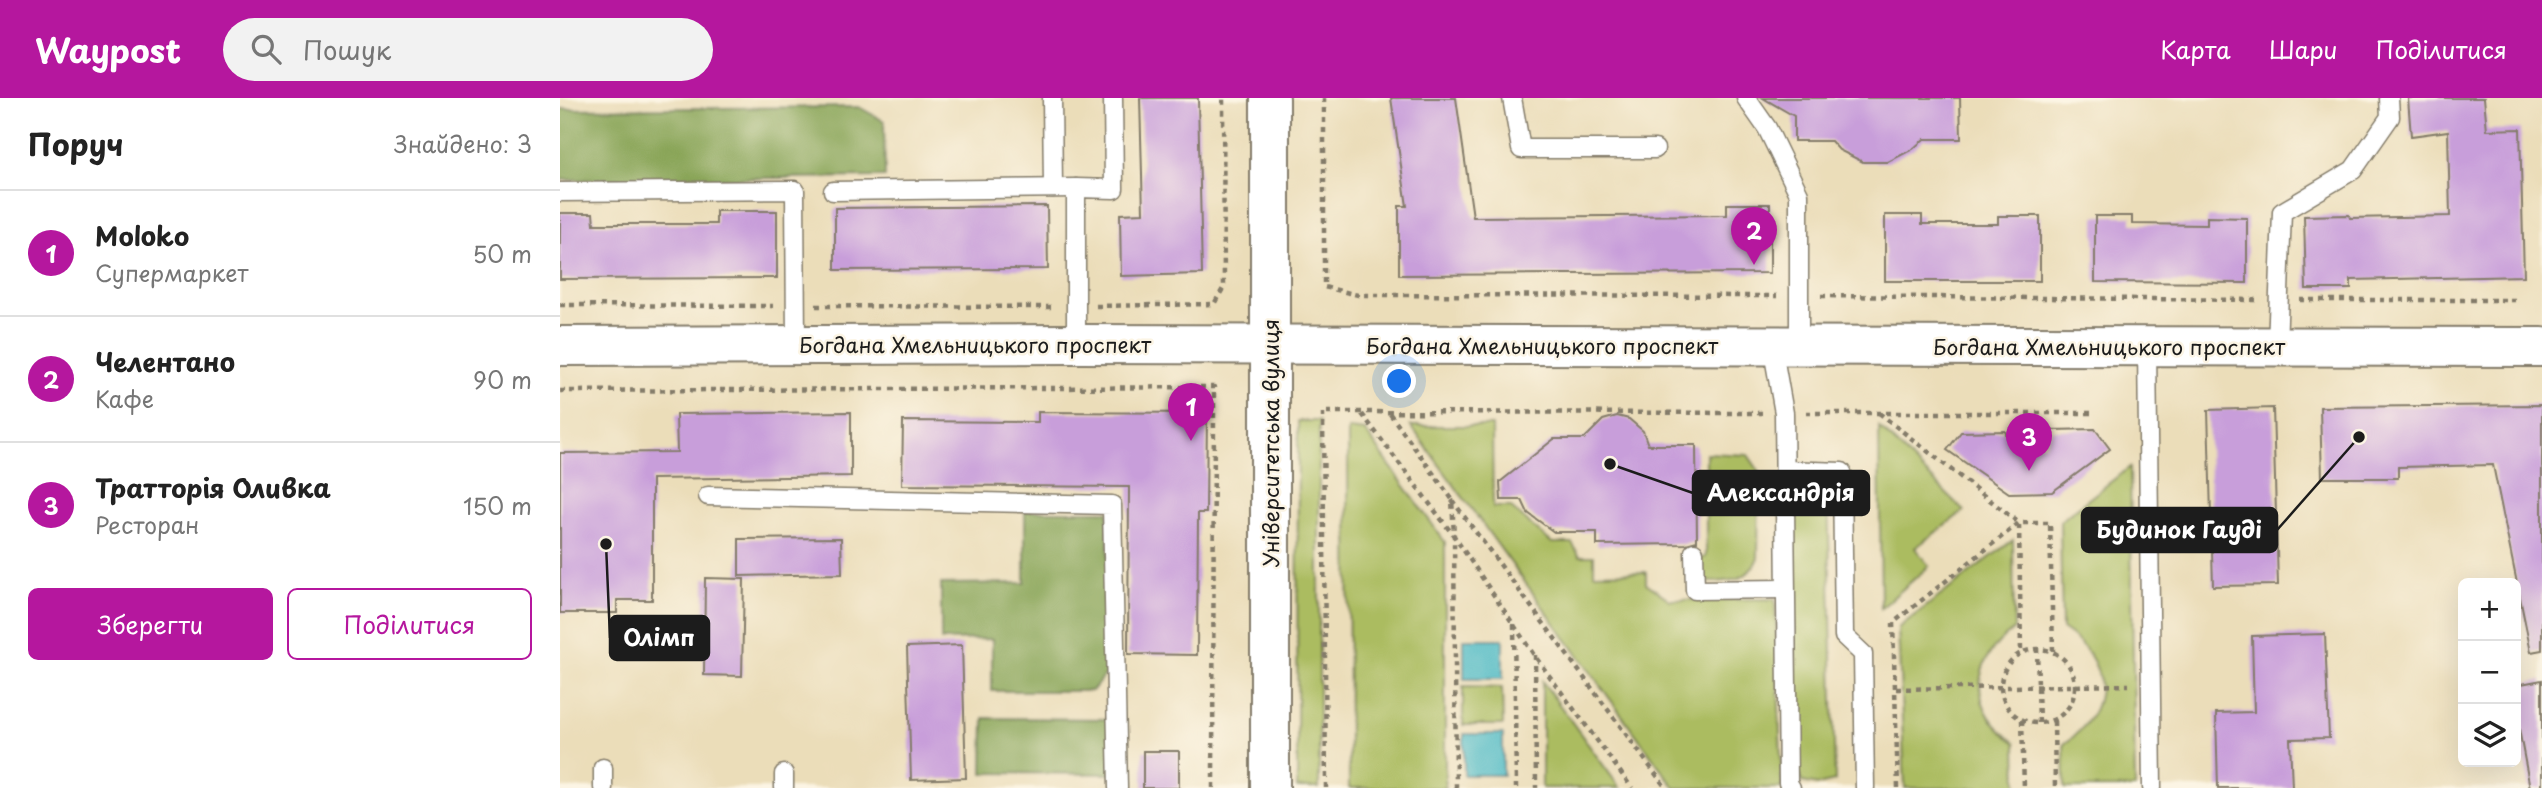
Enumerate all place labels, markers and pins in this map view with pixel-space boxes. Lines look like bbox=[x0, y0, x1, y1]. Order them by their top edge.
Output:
pin: 2 bbox=[1731, 207, 1777, 265]
pin: 1 bbox=[1168, 383, 1214, 441]
pin: 3 bbox=[2006, 413, 2052, 471]
callout: Александрія bbox=[1693, 471, 1869, 515]
callout: Будинок Гауді bbox=[2082, 508, 2277, 552]
callout: Олімп bbox=[610, 616, 709, 660]

